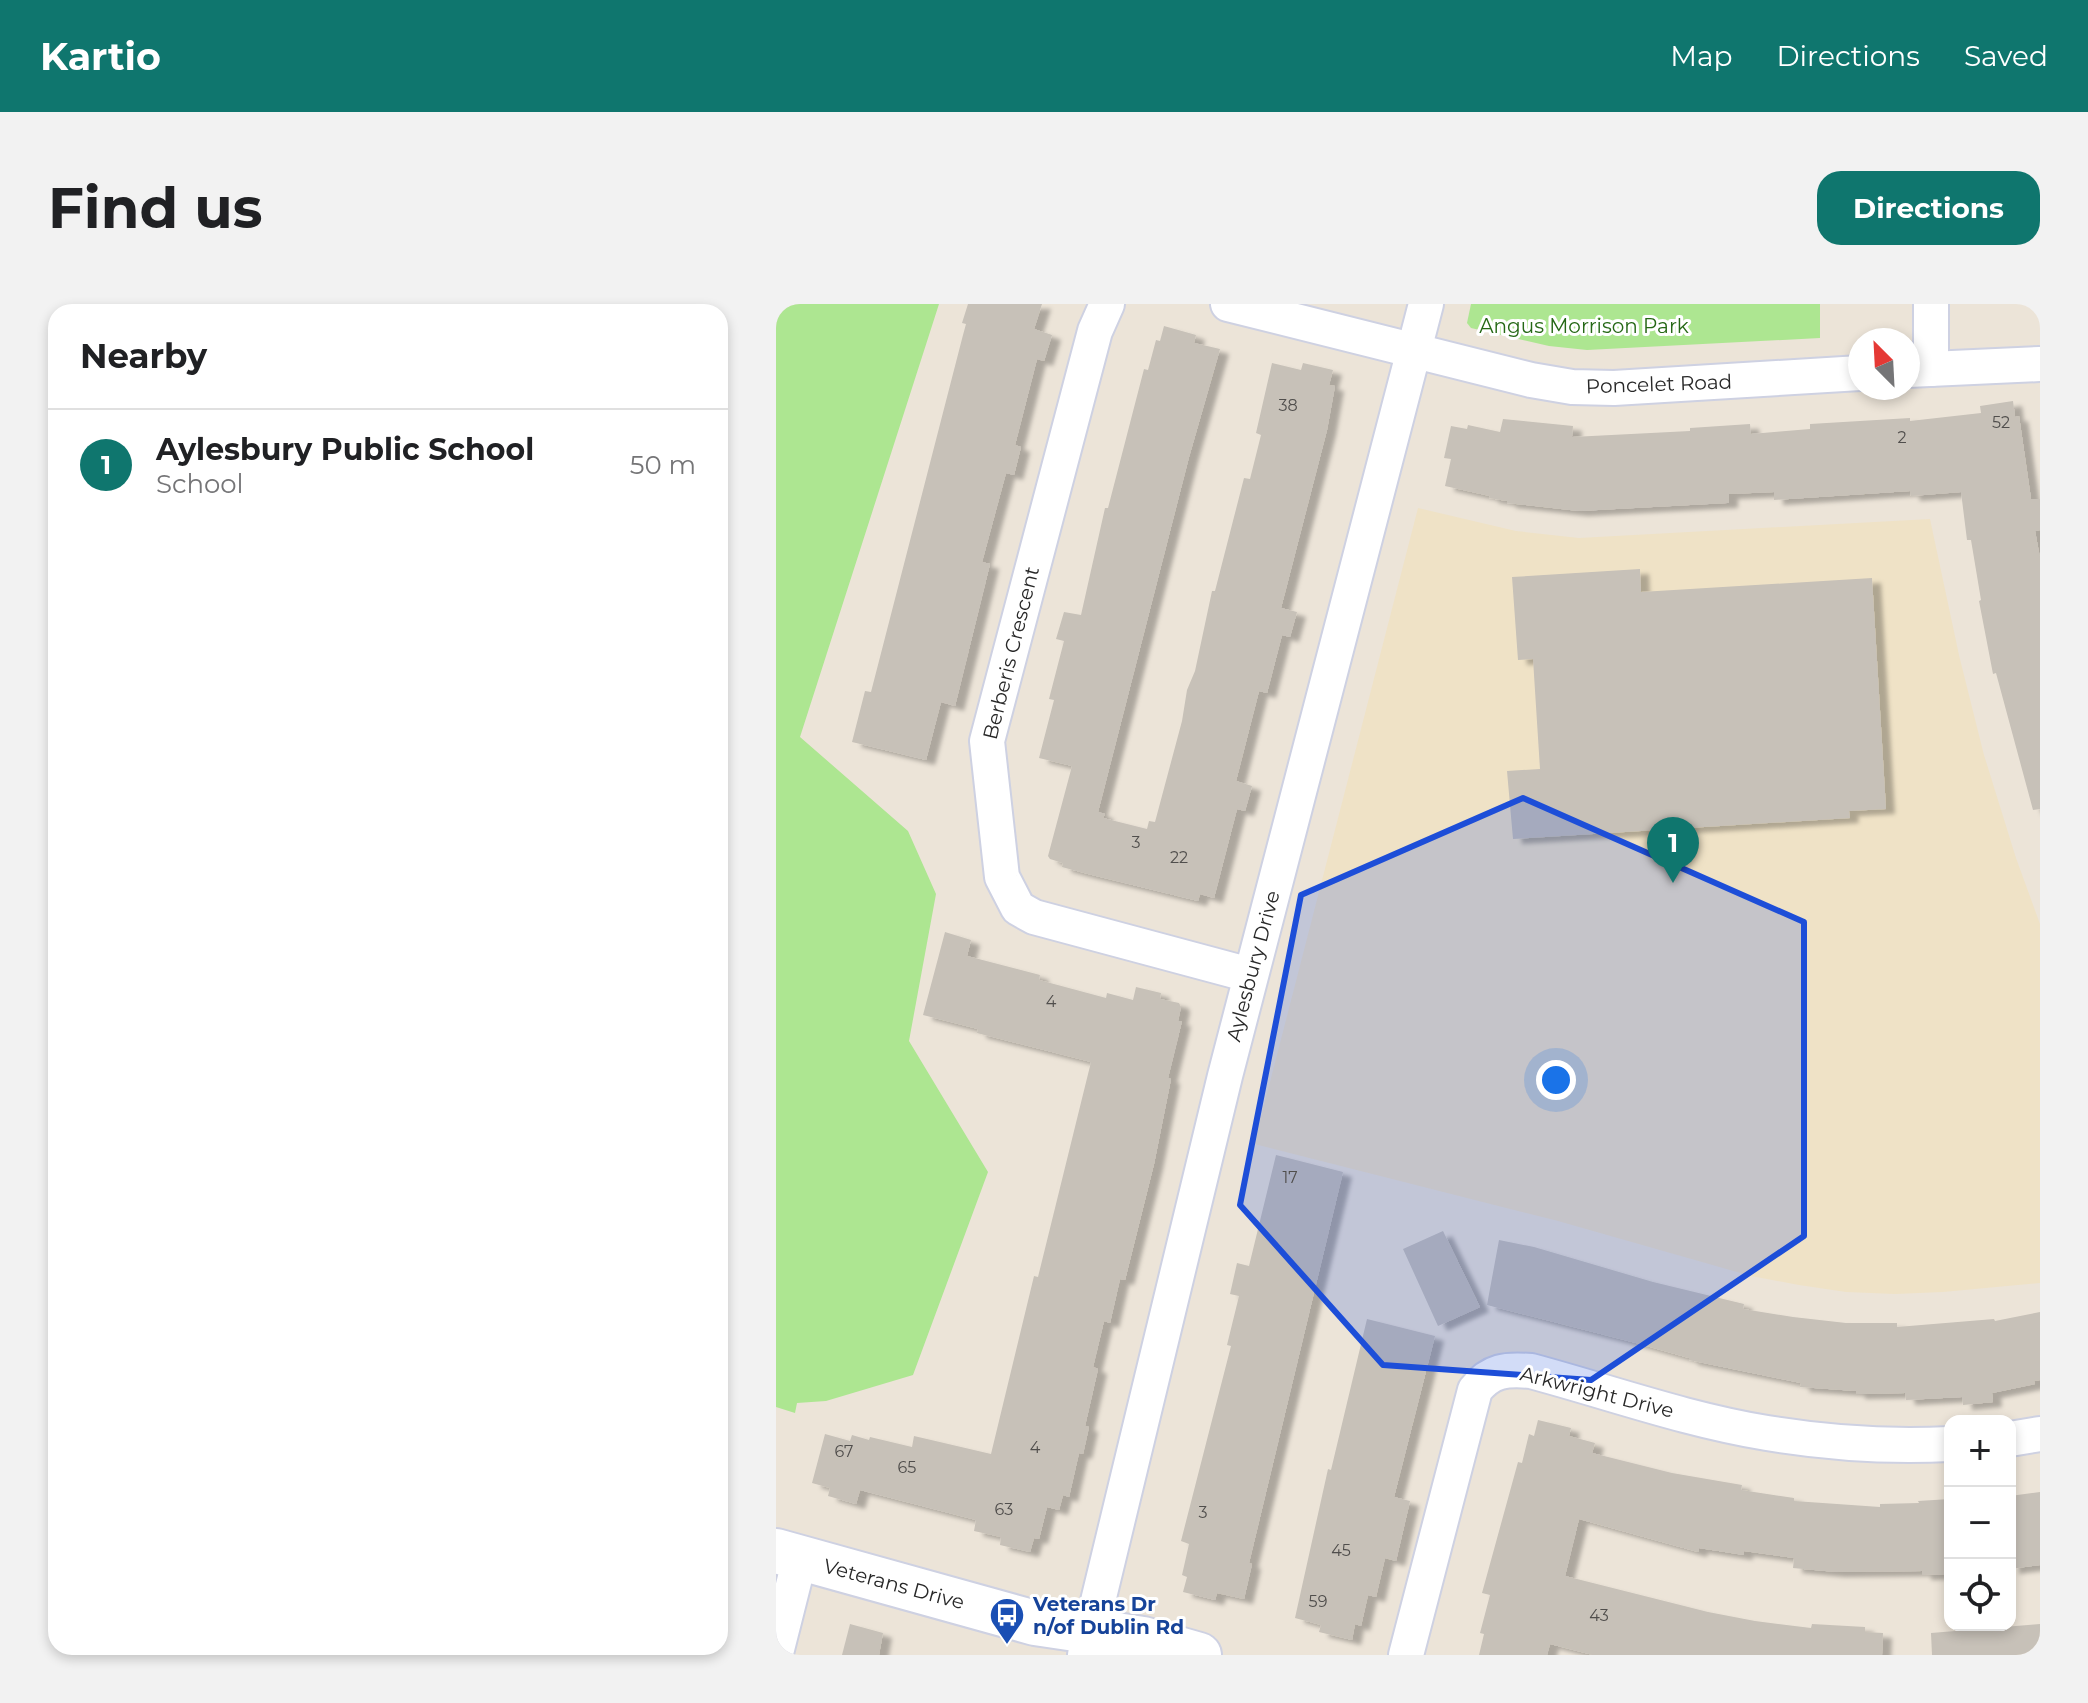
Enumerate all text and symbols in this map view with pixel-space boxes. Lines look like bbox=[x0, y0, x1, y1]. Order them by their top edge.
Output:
text: Kartio bbox=[40, 33, 161, 80]
text: Map bbox=[1670, 39, 1732, 73]
text: Directions bbox=[1776, 39, 1920, 73]
text: Saved bbox=[1964, 39, 2048, 73]
button: Directions bbox=[1817, 171, 2040, 245]
text: Find us bbox=[48, 174, 262, 242]
park label: Angus Morrison Park bbox=[1479, 314, 1689, 338]
north arrow bbox=[1848, 328, 1920, 400]
text: Nearby bbox=[80, 335, 207, 377]
street label: Poncelet Road bbox=[1585, 369, 1733, 399]
house number: 38 bbox=[1278, 396, 1298, 415]
house number: 52 bbox=[1992, 413, 2010, 432]
house number: 2 bbox=[1897, 428, 1907, 447]
text: Aylesbury Public School bbox=[156, 431, 534, 468]
text: 1 bbox=[101, 449, 111, 481]
text: 50 m bbox=[630, 449, 696, 481]
text: School bbox=[156, 468, 244, 500]
street label: Berberis Crescent bbox=[978, 564, 1044, 742]
pin: 1 bbox=[1647, 817, 1699, 883]
house number: 3 bbox=[1131, 833, 1141, 852]
house number: 22 bbox=[1170, 848, 1188, 867]
street label: Aylesbury Drive bbox=[1221, 888, 1285, 1044]
house number: 4 bbox=[1046, 992, 1057, 1011]
your location bbox=[1536, 1060, 1576, 1100]
house number: 17 bbox=[1282, 1168, 1298, 1187]
street label: Arkwright Drive bbox=[1518, 1361, 1676, 1423]
map controls bbox=[1944, 1415, 2016, 1631]
button: + bbox=[1944, 1415, 2016, 1487]
house number: 4 bbox=[1030, 1438, 1041, 1457]
house number: 67 bbox=[834, 1442, 854, 1461]
house number: 65 bbox=[898, 1458, 916, 1477]
button: − bbox=[1944, 1487, 2016, 1559]
house number: 63 bbox=[995, 1500, 1013, 1519]
house number: 3 bbox=[1198, 1503, 1208, 1522]
house number: 45 bbox=[1331, 1541, 1351, 1560]
street label: Veterans Drive bbox=[821, 1554, 967, 1614]
button: locate bbox=[1944, 1559, 2016, 1631]
place label: Veterans Dr n/of Dublin Rd bbox=[1032, 1592, 1184, 1639]
house number: 59 bbox=[1309, 1592, 1327, 1611]
bus stop icon: Veterans Dr n/of Dublin Rd bbox=[988, 1596, 1026, 1646]
house number: 43 bbox=[1589, 1606, 1609, 1625]

